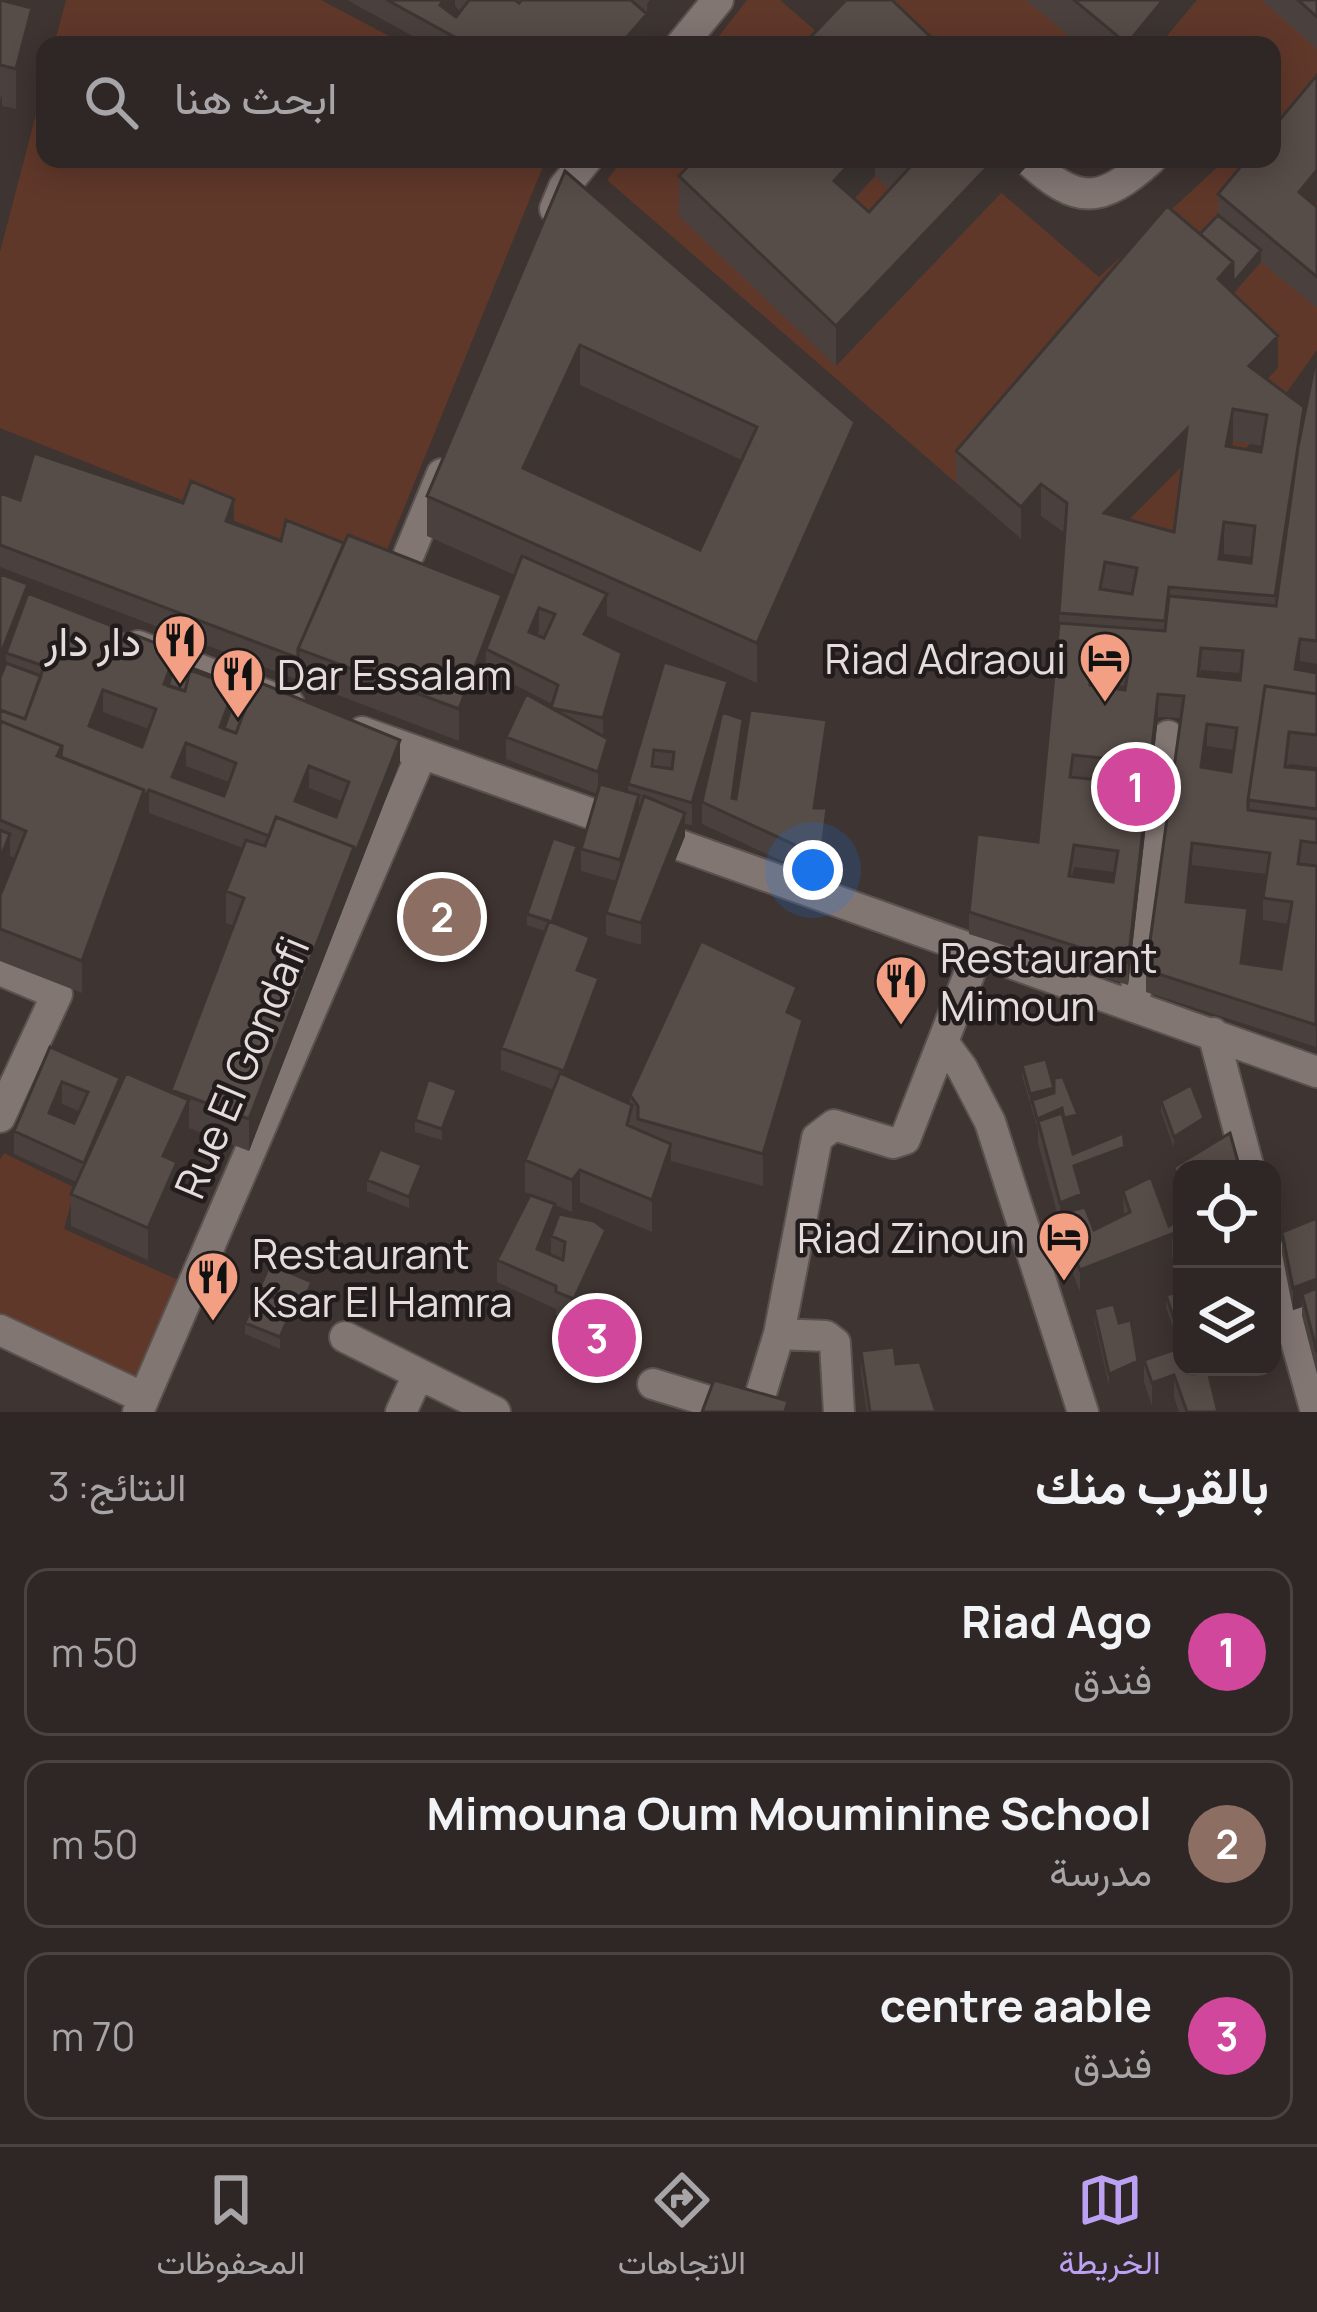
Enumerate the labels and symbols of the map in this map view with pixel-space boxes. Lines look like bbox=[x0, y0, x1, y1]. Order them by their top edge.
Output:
place label: دار دار bbox=[43, 611, 141, 669]
restaurant icon: دار دار bbox=[152, 612, 208, 686]
place label: Riad Adraoui bbox=[824, 629, 1066, 687]
hotel icon: Riad Adraoui bbox=[1077, 630, 1133, 704]
place label: Dar Essalam bbox=[277, 645, 512, 703]
restaurant icon: Dar Essalam bbox=[210, 646, 266, 720]
pin: 1 bbox=[1097, 742, 1175, 832]
your location bbox=[783, 840, 843, 900]
pin: 2 bbox=[403, 872, 481, 962]
street label: Rue El Gondafi bbox=[160, 927, 322, 1207]
place label: Restaurant Mimoun bbox=[940, 928, 1158, 1034]
restaurant icon: Restaurant Mimoun bbox=[873, 953, 929, 1027]
place label: Riad Zinoun bbox=[797, 1208, 1025, 1266]
hotel icon: Riad Zinoun bbox=[1036, 1209, 1092, 1283]
place label: Restaurant Ksar El Hamra bbox=[252, 1224, 512, 1330]
restaurant icon: Restaurant Ksar El Hamra bbox=[185, 1249, 241, 1323]
pin: 3 bbox=[558, 1293, 636, 1383]

